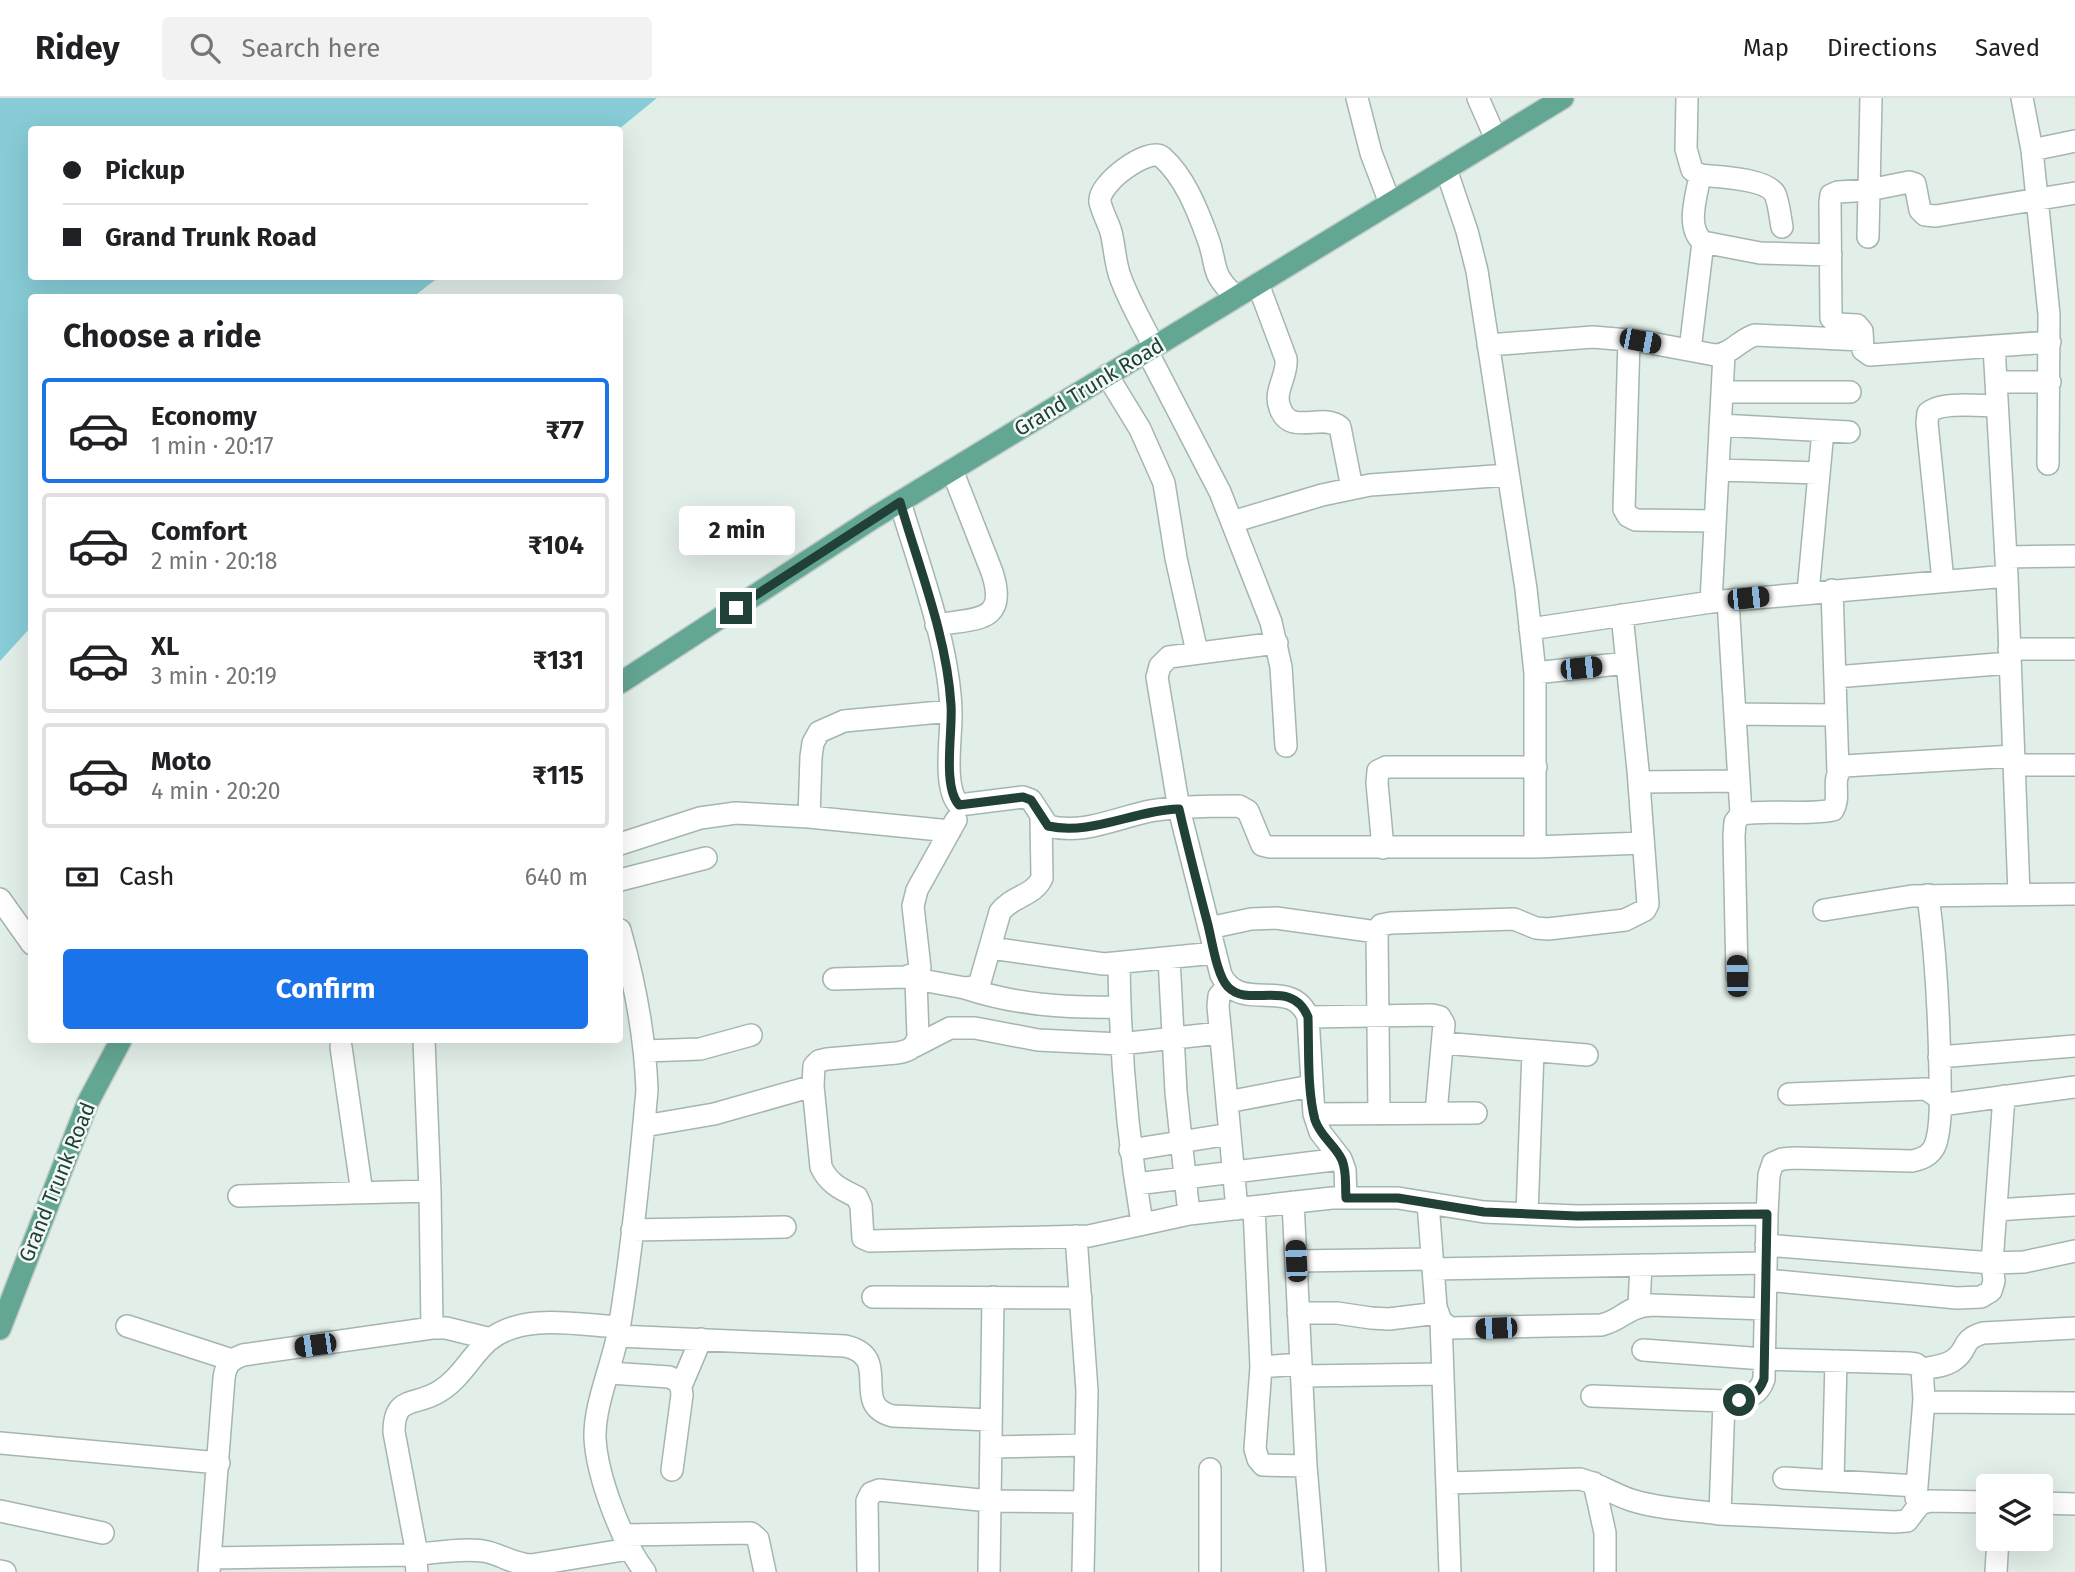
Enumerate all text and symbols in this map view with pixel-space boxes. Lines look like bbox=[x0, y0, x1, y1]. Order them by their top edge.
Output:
search box bbox=[162, 17, 652, 80]
text: Ridey bbox=[35, 28, 120, 68]
icon: search bbox=[186, 29, 224, 67]
text: Search here bbox=[242, 33, 380, 64]
text: Map bbox=[1743, 34, 1789, 62]
text: Directions bbox=[1827, 34, 1937, 62]
text: Saved bbox=[1975, 34, 2040, 62]
text: Pickup bbox=[105, 155, 185, 186]
text: Grand Trunk Road bbox=[105, 222, 317, 253]
text: Choose a ride bbox=[63, 317, 261, 355]
car bbox=[1618, 327, 1663, 355]
street label: Grand Trunk Road bbox=[1009, 332, 1169, 442]
icon: car bbox=[67, 399, 130, 462]
text: Economy bbox=[151, 401, 257, 432]
text: ₹77 bbox=[546, 415, 584, 446]
text: 1 min · 20:17 bbox=[151, 432, 273, 460]
callout: 2 min bbox=[678, 506, 794, 556]
icon: car bbox=[67, 514, 130, 577]
text: Comfort bbox=[151, 516, 247, 547]
text: 2 min bbox=[709, 516, 765, 544]
text: ₹104 bbox=[528, 530, 584, 561]
text: 2 min · 20:18 bbox=[151, 547, 277, 575]
car bbox=[1727, 585, 1770, 611]
route end bbox=[720, 592, 752, 624]
icon: car bbox=[67, 629, 130, 692]
text: XL bbox=[151, 631, 179, 662]
text: ₹131 bbox=[533, 645, 584, 676]
car bbox=[1560, 655, 1603, 681]
text: 3 min · 20:19 bbox=[151, 662, 277, 690]
icon: car bbox=[67, 744, 130, 807]
text: Moto bbox=[151, 746, 211, 777]
text: ₹115 bbox=[532, 760, 584, 791]
text: 4 min · 20:20 bbox=[151, 777, 281, 805]
icon: cash bbox=[63, 858, 101, 896]
text: Cash bbox=[119, 861, 175, 892]
text: 640 m bbox=[525, 863, 588, 891]
button: Confirm bbox=[63, 949, 588, 1029]
car bbox=[1727, 955, 1748, 997]
street label: Grand Trunk Road bbox=[13, 1098, 101, 1266]
car bbox=[1285, 1239, 1308, 1283]
car bbox=[1475, 1317, 1518, 1339]
car bbox=[293, 1332, 338, 1358]
route start bbox=[1723, 1384, 1755, 1416]
map controls bbox=[1976, 1474, 2053, 1551]
button: layers bbox=[1976, 1474, 2053, 1551]

